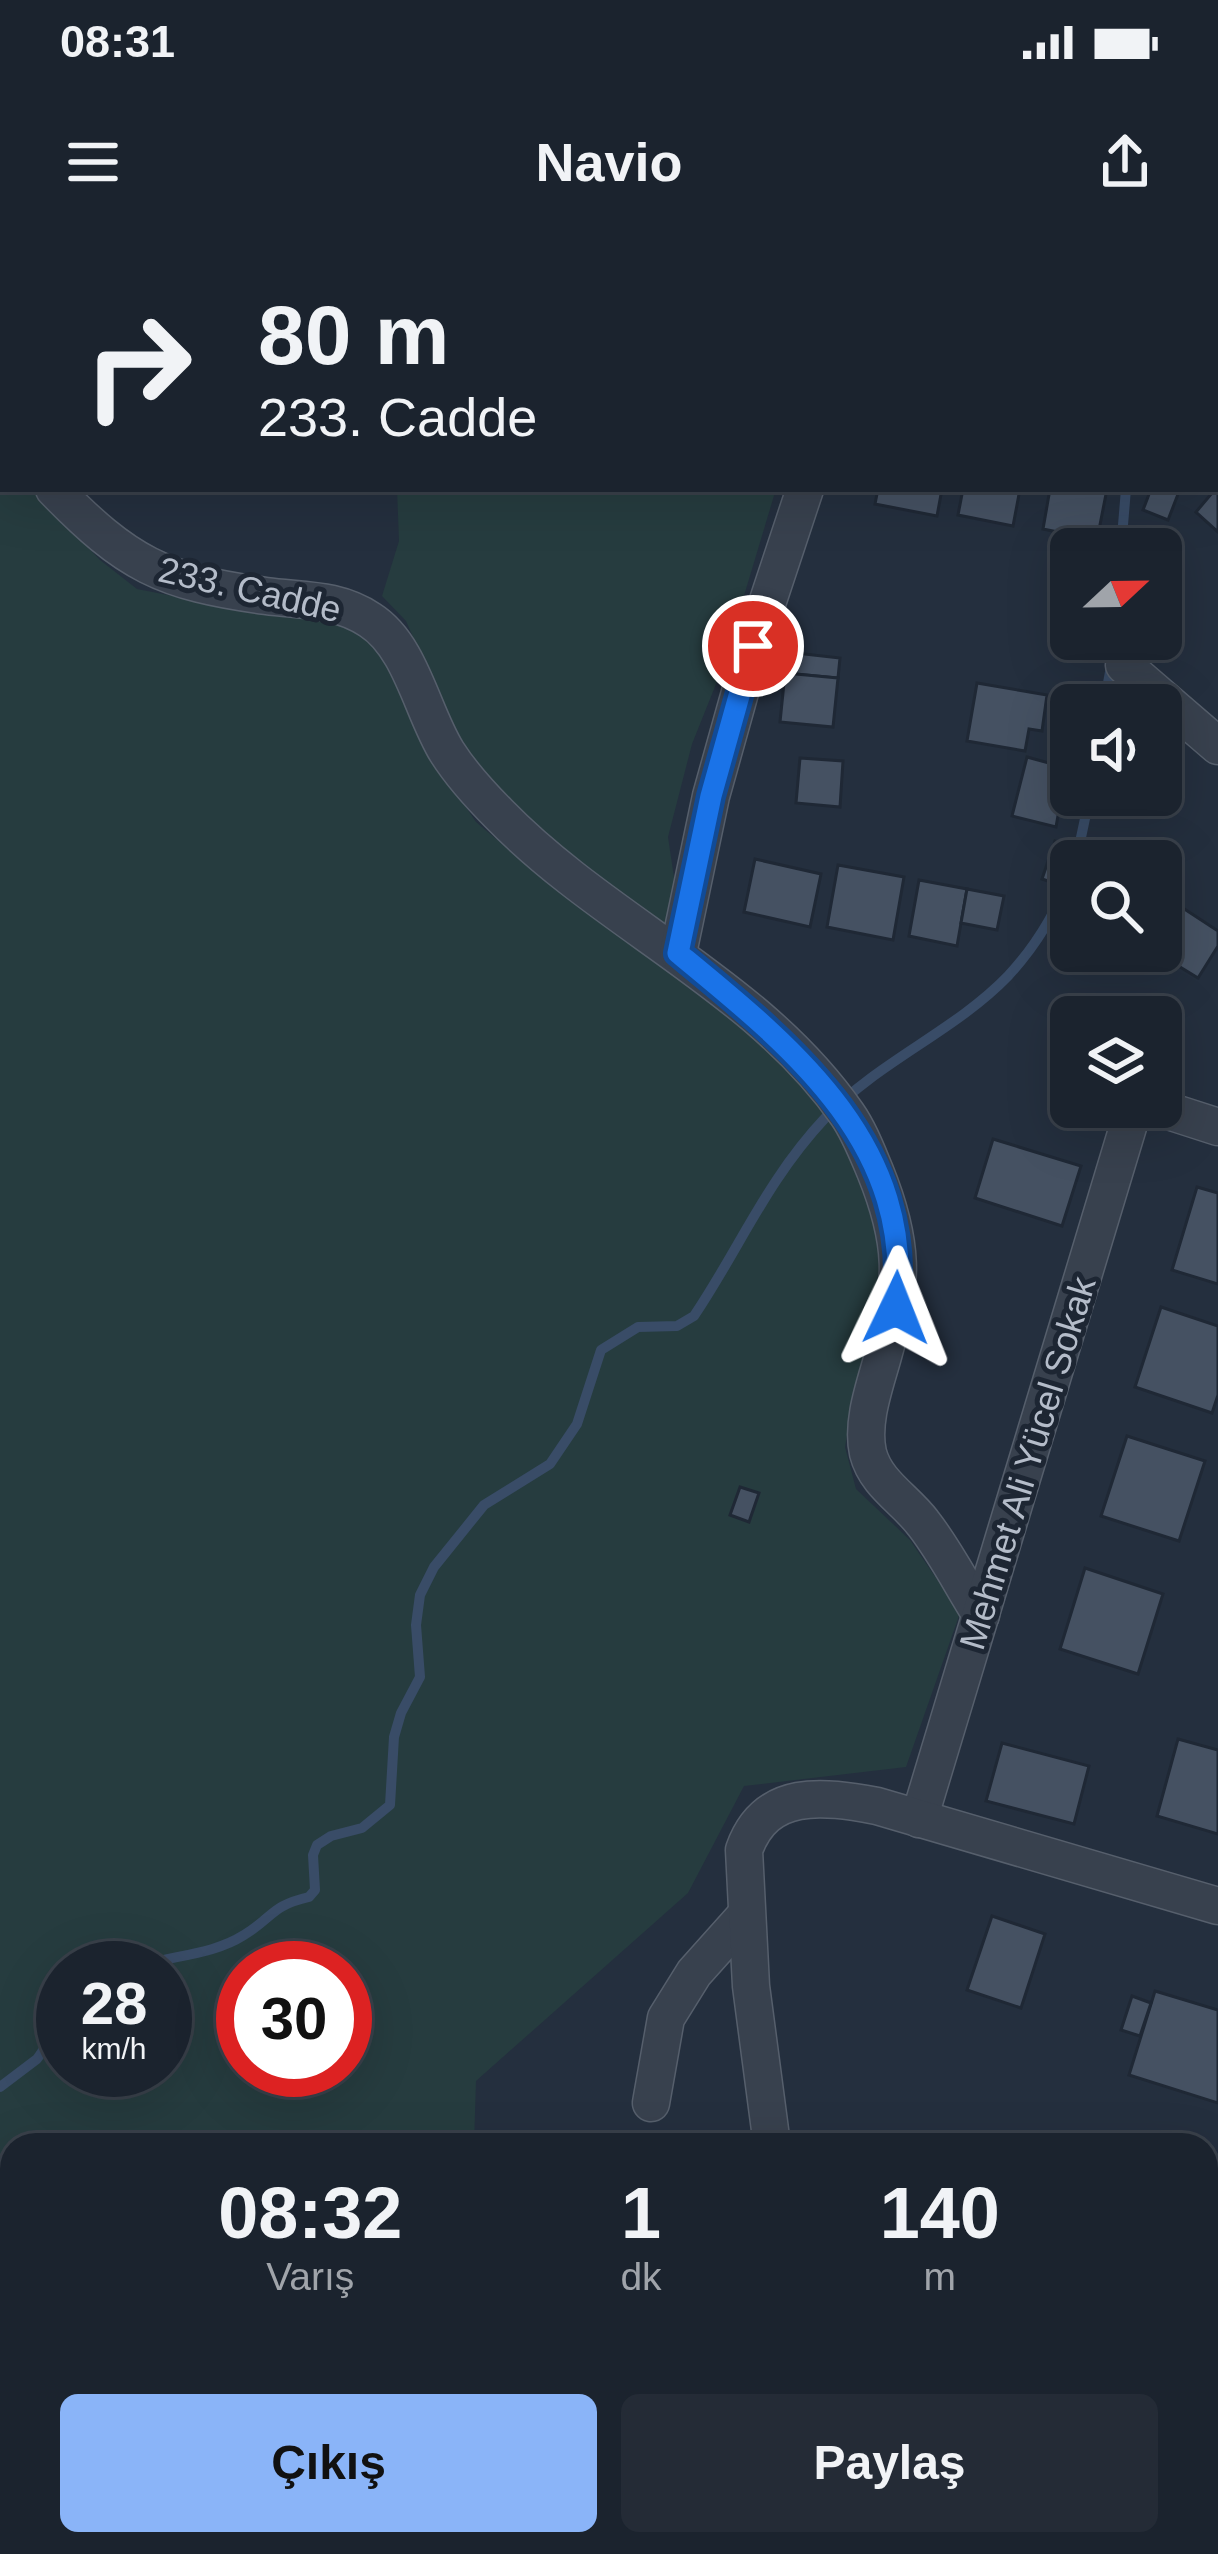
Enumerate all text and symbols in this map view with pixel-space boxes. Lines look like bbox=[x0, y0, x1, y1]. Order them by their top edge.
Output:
text: 08:31 bbox=[60, 16, 175, 67]
icon: menu bbox=[60, 129, 126, 195]
icon: share bbox=[1092, 129, 1158, 195]
text: Navio bbox=[535, 132, 683, 192]
icon: right bbox=[60, 288, 216, 444]
text: 80 m bbox=[258, 288, 449, 382]
text: 233. Cadde bbox=[258, 387, 537, 447]
north arrow bbox=[1050, 528, 1182, 660]
map controls bbox=[1050, 528, 1182, 1128]
street label: 233. Cadde bbox=[155, 549, 345, 630]
pin bbox=[702, 595, 804, 697]
icon: arrive bbox=[720, 613, 786, 679]
button: sound bbox=[1050, 684, 1182, 816]
button: search bbox=[1050, 840, 1182, 972]
button: layers bbox=[1050, 996, 1182, 1128]
position arrow bbox=[833, 1245, 959, 1371]
street label: Mehmet Ali Yücel Sokak bbox=[951, 1271, 1104, 1654]
speed limit sign: 30 bbox=[216, 1941, 372, 2097]
text: 28 bbox=[81, 1970, 147, 2037]
text: km/h bbox=[81, 2032, 147, 2065]
text: 08:32 bbox=[218, 2173, 402, 2253]
text: 1 bbox=[621, 2173, 661, 2253]
text: 140 bbox=[880, 2173, 1000, 2253]
text: Varış bbox=[266, 2255, 354, 2298]
text: dk bbox=[620, 2255, 662, 2298]
text: m bbox=[924, 2255, 956, 2298]
button: Çıkış bbox=[60, 2394, 597, 2532]
button: Paylaş bbox=[621, 2394, 1158, 2532]

